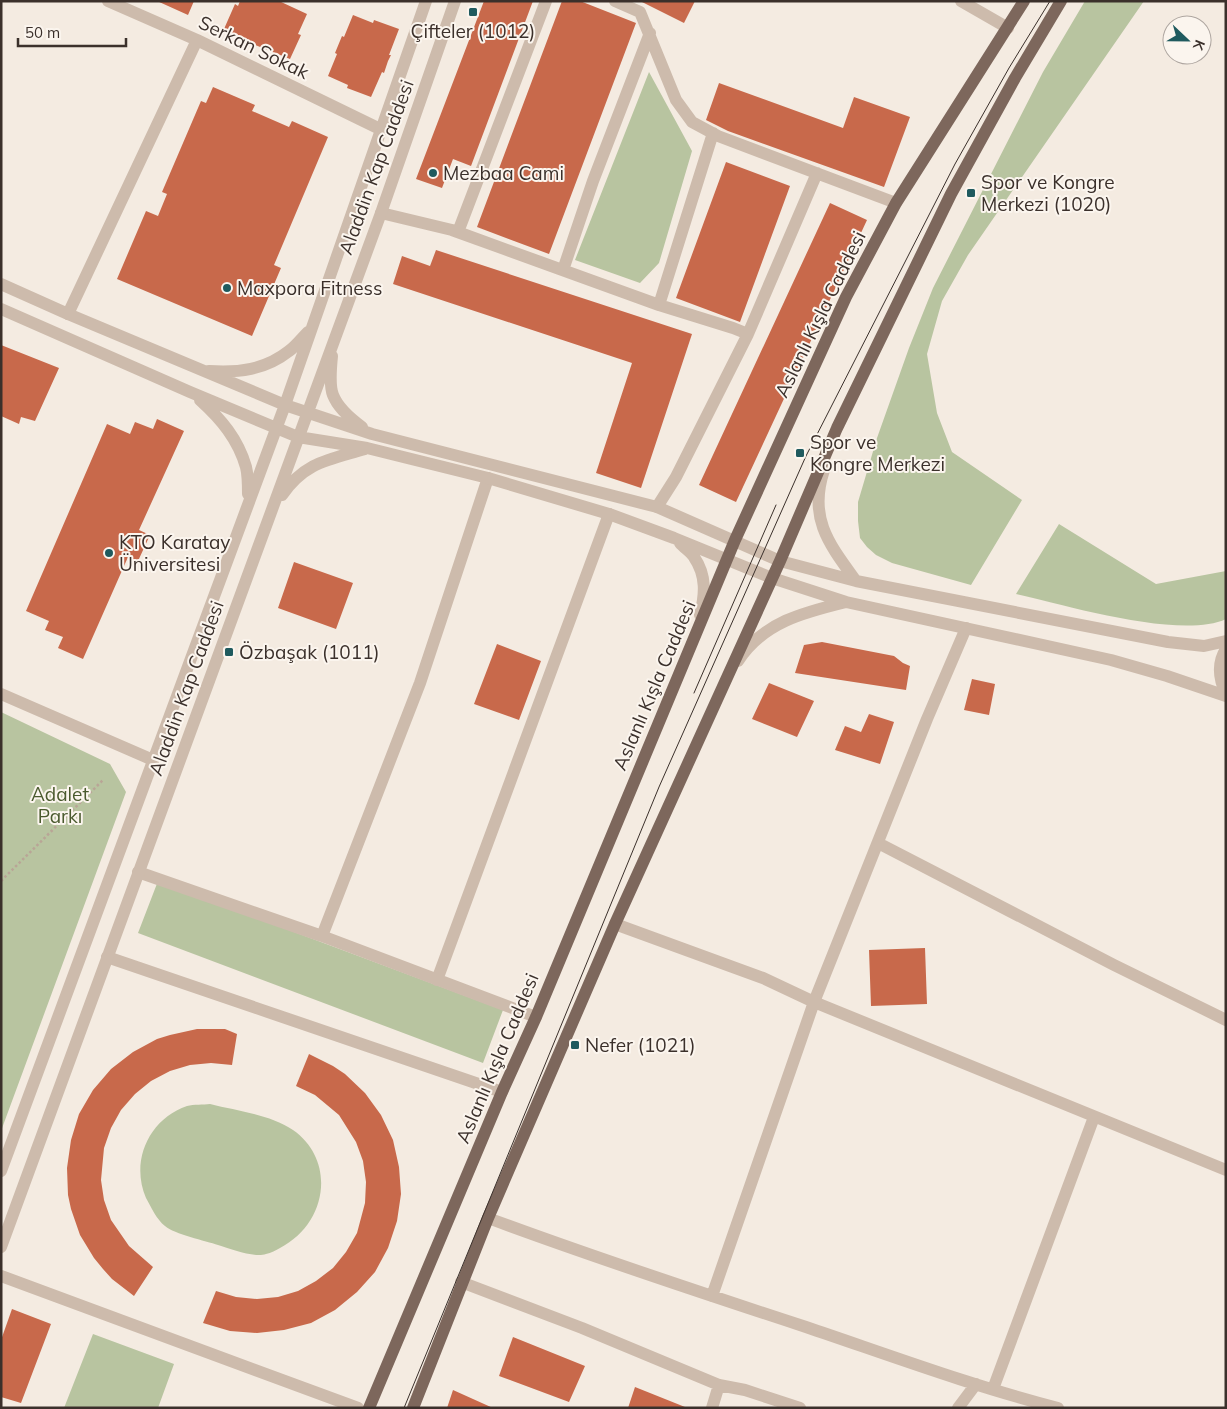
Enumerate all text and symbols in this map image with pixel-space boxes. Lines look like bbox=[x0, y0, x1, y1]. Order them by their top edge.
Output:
marker: Çifteler (1012) bbox=[467, 6, 479, 18]
street label: Serkan Sokak bbox=[195, 10, 313, 84]
scale bar bbox=[18, 15, 125, 47]
north arrow bbox=[1162, 15, 1212, 65]
place label: Çifteler (1012) bbox=[411, 19, 535, 43]
text: 50 m bbox=[25, 23, 60, 42]
text: K bbox=[1189, 37, 1209, 53]
street label: Aladdin Kap Caddesi bbox=[333, 76, 419, 258]
place label: Mezbaa Cami bbox=[443, 161, 564, 185]
marker: Mezbaa Cami bbox=[427, 167, 439, 179]
place label: Spor ve Kongre Merkezi (1020) bbox=[981, 170, 1115, 216]
marker: Spor ve Kongre Merkezi (1020) bbox=[965, 187, 977, 199]
street label: Aslanlı Kışla Caddesi bbox=[769, 227, 871, 401]
place label: Maxpora Fitness bbox=[237, 276, 382, 300]
marker: Maxpora Fitness bbox=[221, 282, 233, 294]
place label: Spor ve Kongre Merkezi bbox=[810, 430, 945, 476]
marker: Spor ve Kongre Merkezi bbox=[794, 447, 806, 459]
place label: KTO Karatay Üniversitesi bbox=[119, 530, 230, 576]
marker: KTO Karatay Üniversitesi bbox=[103, 547, 115, 559]
street label: Aslanlı Kışla Caddesi bbox=[607, 596, 701, 774]
street label: Aladdin Kap Caddesi bbox=[143, 597, 229, 779]
place label: Özbaşak (1011) bbox=[239, 640, 380, 664]
marker: Özbaşak (1011) bbox=[223, 646, 235, 658]
park label: Adalet Parkı bbox=[31, 782, 89, 828]
street label: Aslanlı Kışla Caddesi bbox=[450, 969, 544, 1147]
place label: Nefer (1021) bbox=[585, 1033, 696, 1057]
marker: Nefer (1021) bbox=[569, 1039, 581, 1051]

